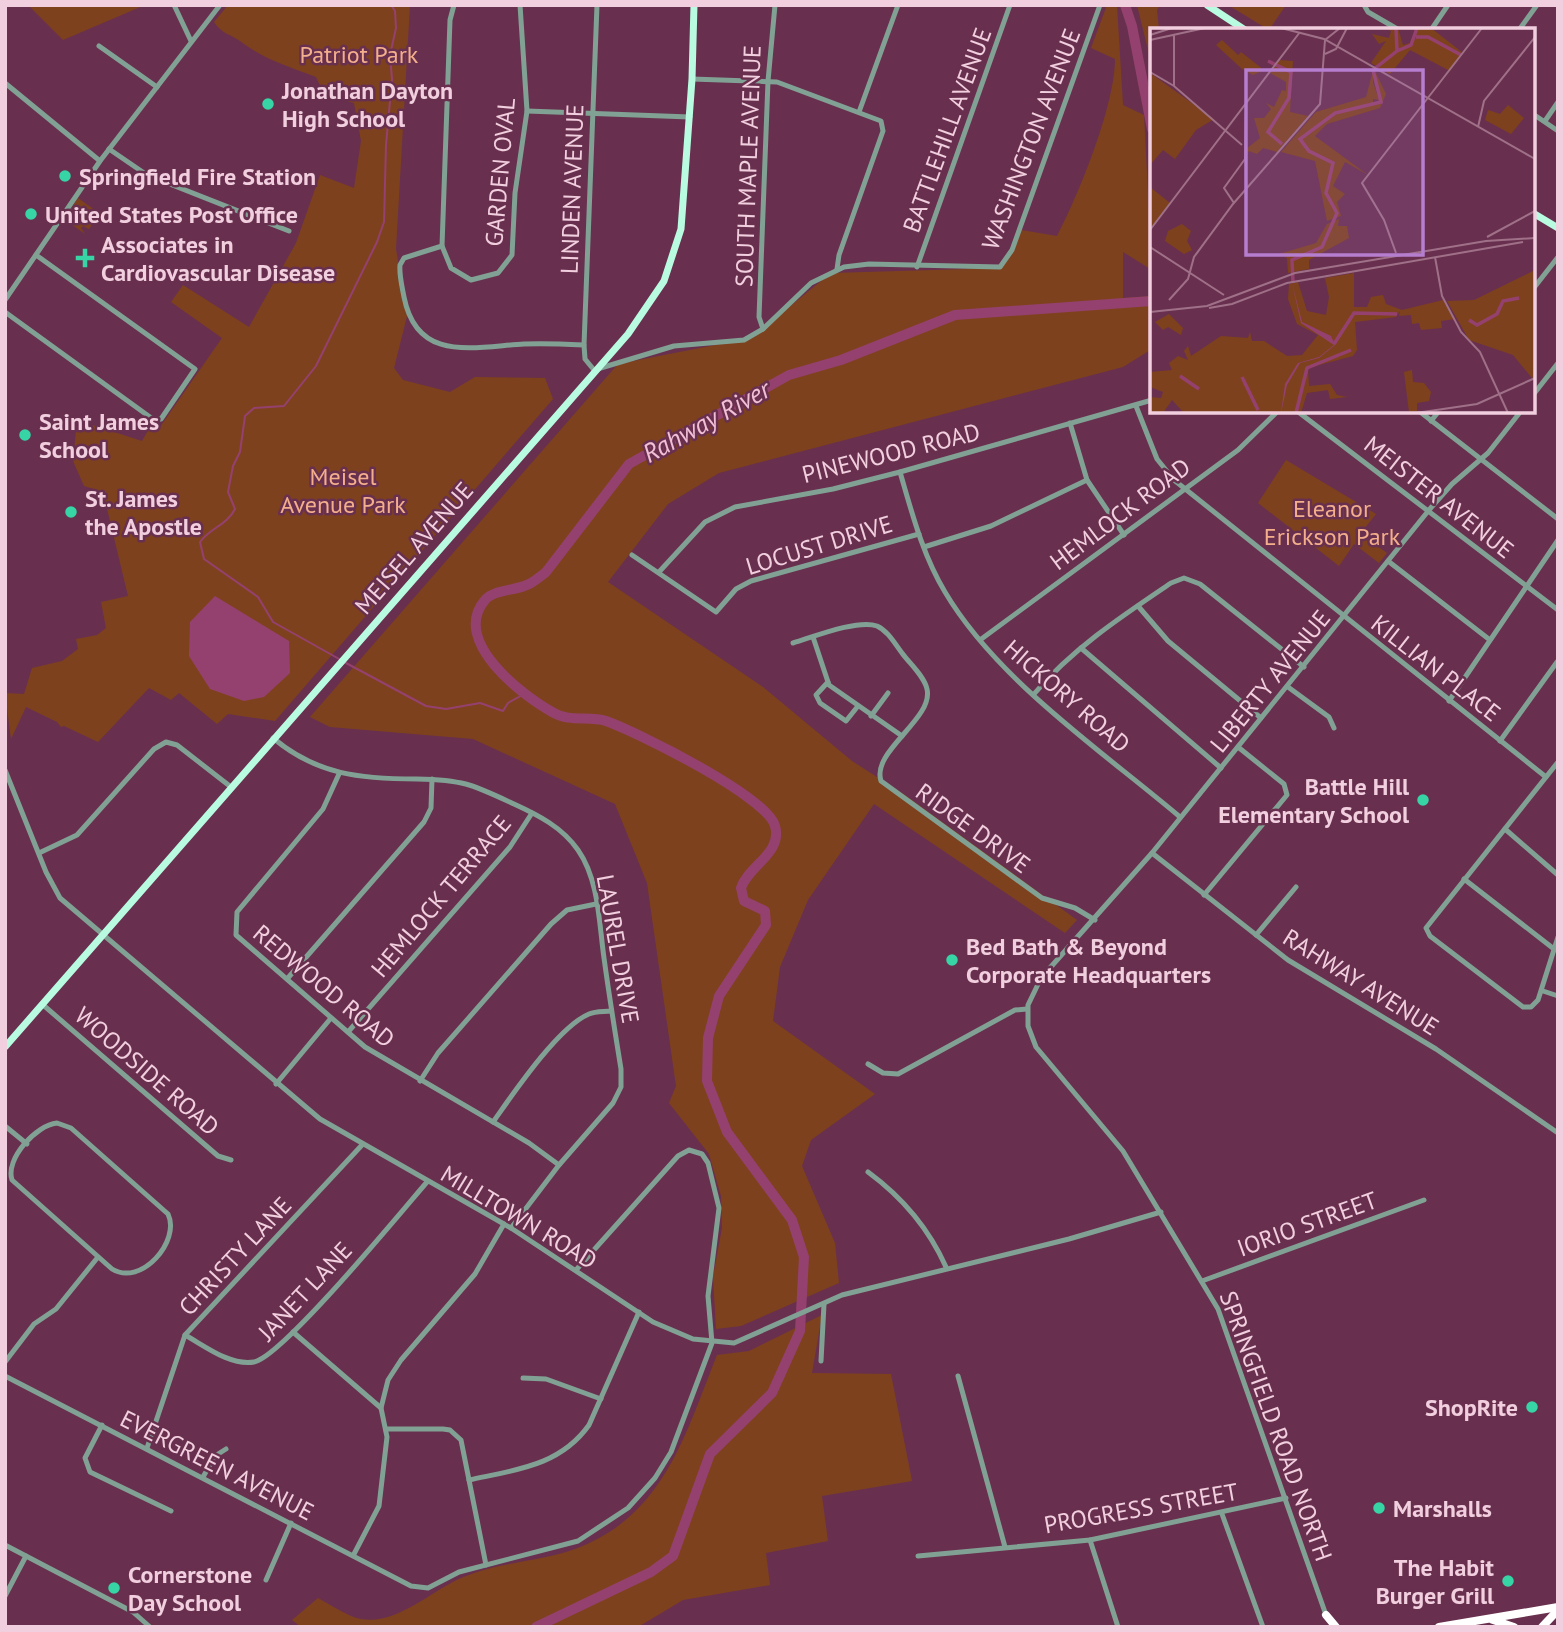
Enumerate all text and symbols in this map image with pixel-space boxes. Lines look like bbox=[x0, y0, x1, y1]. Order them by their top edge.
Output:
street label: BATTLEHILL AVENUE bbox=[896, 23, 998, 237]
street label: WASHINGTON AVENUE bbox=[975, 24, 1087, 254]
inset map bbox=[1150, 28, 1535, 413]
park label: Patriot Park bbox=[300, 39, 419, 70]
street label: SOUTH MAPLE AVENUE bbox=[728, 44, 768, 288]
place label: Jonathan Dayton High School bbox=[281, 75, 453, 134]
marker: Jonathan Dayton High School bbox=[260, 96, 276, 112]
street label: GARDEN OVAL bbox=[478, 96, 522, 248]
street label: LINDEN AVENUE bbox=[554, 104, 590, 274]
place label: Springfield Fire Station bbox=[79, 161, 316, 192]
marker: Springfield Fire Station bbox=[57, 168, 73, 184]
place label: United States Post Office bbox=[45, 199, 298, 230]
marker: United States Post Office bbox=[23, 206, 39, 222]
place label: Associates in Cardiovascular Disease bbox=[101, 229, 335, 288]
marker: Associates in Cardiovascular Disease bbox=[75, 248, 95, 268]
water label: Rahway River bbox=[636, 372, 777, 470]
place label: Saint James School bbox=[39, 406, 159, 465]
street label: PINEWOOD ROAD bbox=[799, 416, 983, 490]
marker: Saint James School bbox=[17, 427, 33, 443]
street label: MEISTER AVENUE bbox=[1358, 429, 1520, 565]
street label: HEMLOCK ROAD bbox=[1044, 451, 1196, 577]
park label: Meisel Avenue Park bbox=[280, 461, 406, 520]
street label: MEISEL AVENUE bbox=[348, 475, 480, 621]
place label: St. James the Apostle bbox=[85, 483, 202, 542]
park label: Eleanor Erickson Park bbox=[1264, 493, 1401, 552]
marker: St. James the Apostle bbox=[63, 504, 79, 520]
street label: LOCUST DRIVE bbox=[742, 508, 896, 582]
street label: LIBERTY AVENUE bbox=[1203, 603, 1337, 759]
street label: KILLIAN PLACE bbox=[1365, 608, 1507, 728]
street label: HICKORY ROAD bbox=[997, 633, 1137, 759]
place label: Battle Hill Elementary School bbox=[1218, 771, 1410, 830]
street label: RIDGE DRIVE bbox=[910, 776, 1036, 880]
marker: Battle Hill Elementary School bbox=[1415, 792, 1431, 808]
street label: HEMLOCK TERRACE bbox=[364, 808, 518, 984]
street label: LAUREL DRIVE bbox=[590, 872, 646, 1026]
street label: REDWOOD ROAD bbox=[247, 918, 401, 1054]
street label: RAHWAY AVENUE bbox=[1277, 922, 1445, 1042]
place label: Bed Bath & Beyond Corporate Headquarters bbox=[966, 931, 1211, 990]
marker: Bed Bath & Beyond Corporate Headquarters bbox=[944, 952, 960, 968]
street label: WOODSIDE ROAD bbox=[68, 1000, 226, 1142]
street label: MILLTOWN ROAD bbox=[435, 1158, 603, 1276]
street label: IORIO STREET bbox=[1233, 1184, 1381, 1264]
street label: CHRISTY LANE bbox=[172, 1190, 298, 1322]
street label: JANET LANE bbox=[251, 1235, 359, 1348]
street label: SPRINGFIELD ROAD NORTH bbox=[1213, 1287, 1339, 1565]
place label: ShopRite bbox=[1425, 1392, 1518, 1423]
marker: ShopRite bbox=[1524, 1399, 1540, 1415]
street label: EVERGREEN AVENUE bbox=[115, 1403, 319, 1527]
street label: PROGRESS STREET bbox=[1042, 1476, 1240, 1540]
place label: Marshalls bbox=[1393, 1493, 1492, 1524]
marker: Marshalls bbox=[1371, 1500, 1387, 1516]
place label: The Habit Burger Grill bbox=[1376, 1552, 1495, 1611]
place label: Cornerstone Day School bbox=[128, 1559, 252, 1618]
marker: The Habit Burger Grill bbox=[1500, 1573, 1516, 1589]
marker: Cornerstone Day School bbox=[106, 1580, 122, 1596]

